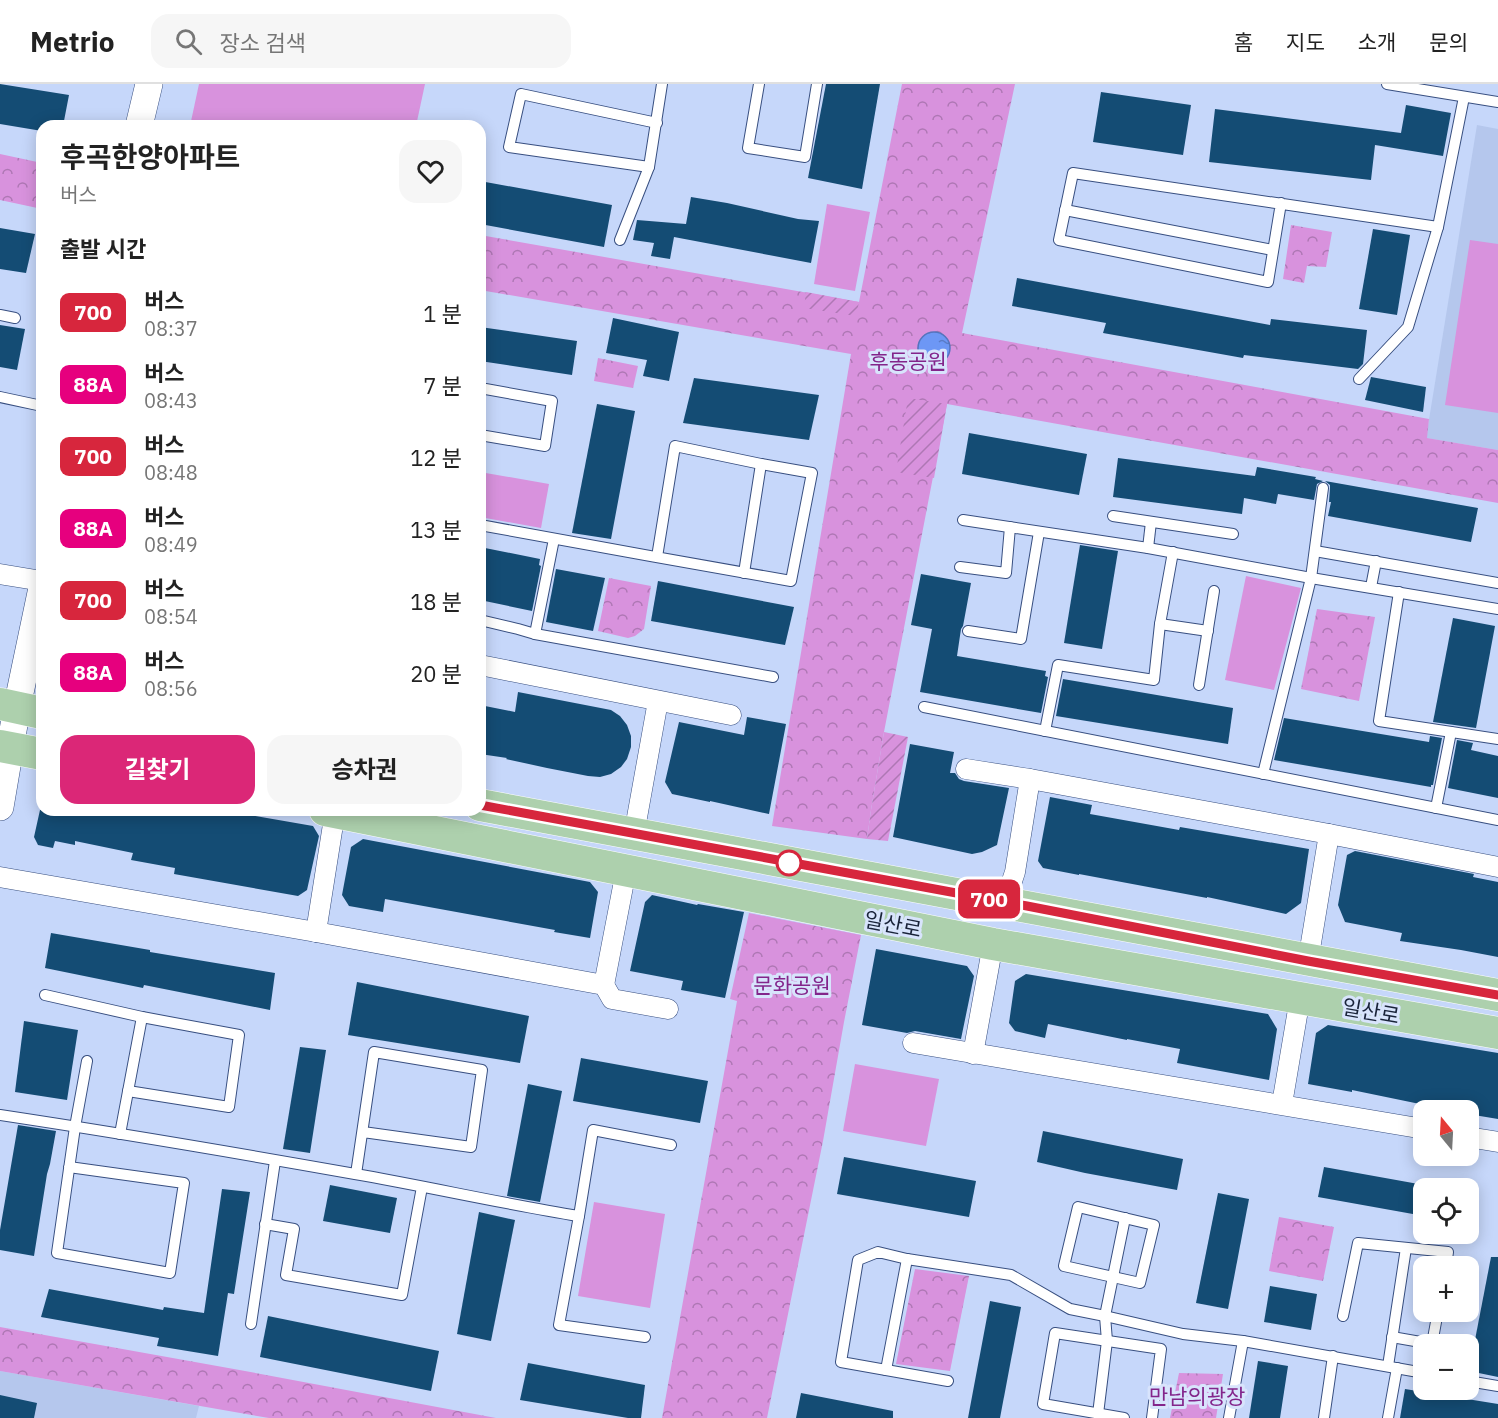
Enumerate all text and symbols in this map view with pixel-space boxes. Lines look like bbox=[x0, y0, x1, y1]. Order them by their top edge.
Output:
search box bbox=[151, 14, 571, 68]
text: Metrio bbox=[30, 23, 115, 60]
icon: search bbox=[172, 25, 205, 58]
text: 장소 검색 bbox=[220, 28, 306, 57]
text: 홈 bbox=[1234, 28, 1253, 56]
text: 지도 bbox=[1286, 28, 1325, 56]
text: 소개 bbox=[1358, 28, 1396, 56]
text: 문의 bbox=[1429, 28, 1468, 56]
text: 후곡한양아파트 bbox=[60, 138, 240, 175]
button: heart bbox=[399, 140, 462, 203]
text: 버스 bbox=[60, 181, 97, 208]
text: 출발 시간 bbox=[60, 234, 146, 263]
text: 버스 bbox=[144, 286, 184, 315]
text: 700 bbox=[74, 298, 112, 326]
text: 1 분 bbox=[423, 299, 462, 328]
text: 08:37 bbox=[144, 315, 198, 342]
park label: 후동공원 bbox=[869, 347, 947, 375]
text: 버스 bbox=[144, 358, 184, 387]
text: 88A bbox=[73, 370, 113, 398]
text: 7 분 bbox=[423, 371, 462, 400]
text: 08:43 bbox=[144, 387, 198, 414]
text: 버스 bbox=[144, 430, 184, 459]
text: 700 bbox=[74, 442, 112, 470]
text: 12 분 bbox=[410, 443, 462, 472]
text: 08:48 bbox=[144, 459, 198, 486]
text: 버스 bbox=[144, 502, 184, 531]
text: 88A bbox=[73, 514, 113, 542]
text: 13 분 bbox=[410, 515, 462, 544]
text: 08:49 bbox=[144, 531, 198, 558]
text: 버스 bbox=[144, 574, 184, 603]
text: 700 bbox=[74, 586, 112, 614]
text: 18 분 bbox=[410, 587, 462, 616]
text: 08:54 bbox=[144, 603, 198, 630]
text: 버스 bbox=[144, 646, 184, 675]
text: 88A bbox=[73, 658, 113, 686]
text: 20 분 bbox=[410, 659, 462, 688]
text: 08:56 bbox=[144, 675, 198, 702]
button: 길찾기 bbox=[60, 735, 255, 804]
button: 승차권 bbox=[267, 735, 462, 804]
unlabelled marker bbox=[776, 850, 802, 876]
line badge: 700 bbox=[954, 880, 1024, 918]
text: 700 bbox=[970, 885, 1008, 913]
street label: 일산로 bbox=[862, 905, 924, 943]
park label: 문화공원 bbox=[753, 971, 831, 999]
street label: 일산로 bbox=[1340, 992, 1402, 1030]
north arrow bbox=[1413, 1100, 1479, 1166]
map controls bbox=[1413, 1100, 1479, 1400]
button: locate bbox=[1413, 1178, 1479, 1244]
button: + bbox=[1413, 1256, 1479, 1322]
button: − bbox=[1413, 1334, 1479, 1400]
park label: 만남의광장 bbox=[1149, 1382, 1245, 1410]

